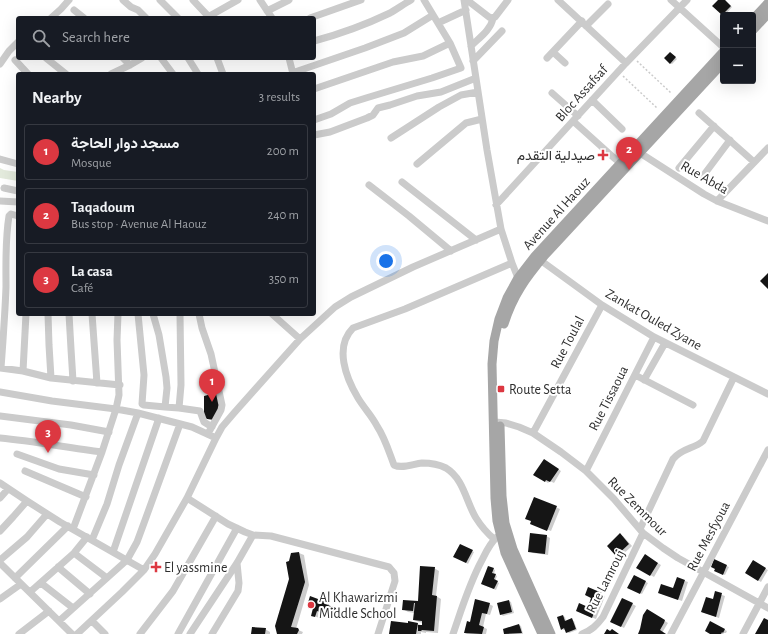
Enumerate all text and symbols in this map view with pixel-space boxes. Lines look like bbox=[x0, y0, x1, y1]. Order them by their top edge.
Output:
map controls bbox=[720, 12, 756, 84]
button: + bbox=[720, 12, 756, 48]
search box bbox=[16, 16, 316, 60]
icon: search bbox=[30, 27, 52, 49]
text: Search here bbox=[62, 30, 130, 45]
button: − bbox=[720, 48, 756, 84]
street label: Bloc Assafsaf bbox=[553, 62, 611, 124]
text: Nearby bbox=[32, 89, 82, 106]
text: 3 results bbox=[259, 91, 300, 104]
text: مسجد دوار الحاجة bbox=[71, 136, 179, 151]
pin: 2 bbox=[616, 137, 642, 170]
text: 1 bbox=[44, 145, 48, 158]
text: 200 m bbox=[267, 145, 299, 158]
place label: صيدلية التقدم bbox=[517, 149, 595, 164]
marker: صيدلية التقدم bbox=[598, 150, 608, 160]
text: Mosque bbox=[71, 157, 111, 170]
street label: Rue Abda bbox=[678, 159, 731, 197]
street label: Avenue Al Haouz bbox=[521, 174, 593, 253]
text: Taqadoum bbox=[71, 200, 135, 215]
text: 2 bbox=[43, 209, 49, 222]
text: 240 m bbox=[267, 209, 299, 222]
text: Bus stop · Avenue Al Haouz bbox=[71, 218, 207, 231]
your location bbox=[376, 251, 396, 271]
text: La casa bbox=[71, 264, 113, 279]
text: 3 bbox=[43, 273, 49, 286]
text: 350 m bbox=[269, 273, 299, 286]
text: Café bbox=[71, 282, 93, 295]
street label: Zankat Ouled Zyane bbox=[603, 287, 704, 353]
street label: Rue Toulal bbox=[548, 314, 587, 371]
street label: Rue Tissaoua bbox=[587, 363, 631, 433]
pin: 1 bbox=[199, 369, 225, 402]
place label: Route Setta bbox=[509, 383, 572, 397]
marker: Route Setta bbox=[496, 384, 506, 394]
pin: 3 bbox=[35, 420, 61, 453]
street label: Rue Zemmour bbox=[605, 474, 670, 539]
street label: Rue Mesfyoua bbox=[685, 499, 733, 574]
street label: Rue Lamrouj bbox=[584, 548, 628, 615]
place label: El yassmine bbox=[164, 561, 227, 575]
marker: El yassmine bbox=[151, 562, 161, 572]
place label: Al Khawarizmi Middle School bbox=[319, 591, 398, 621]
marker: Al Khawarizmi Middle School bbox=[306, 600, 316, 610]

